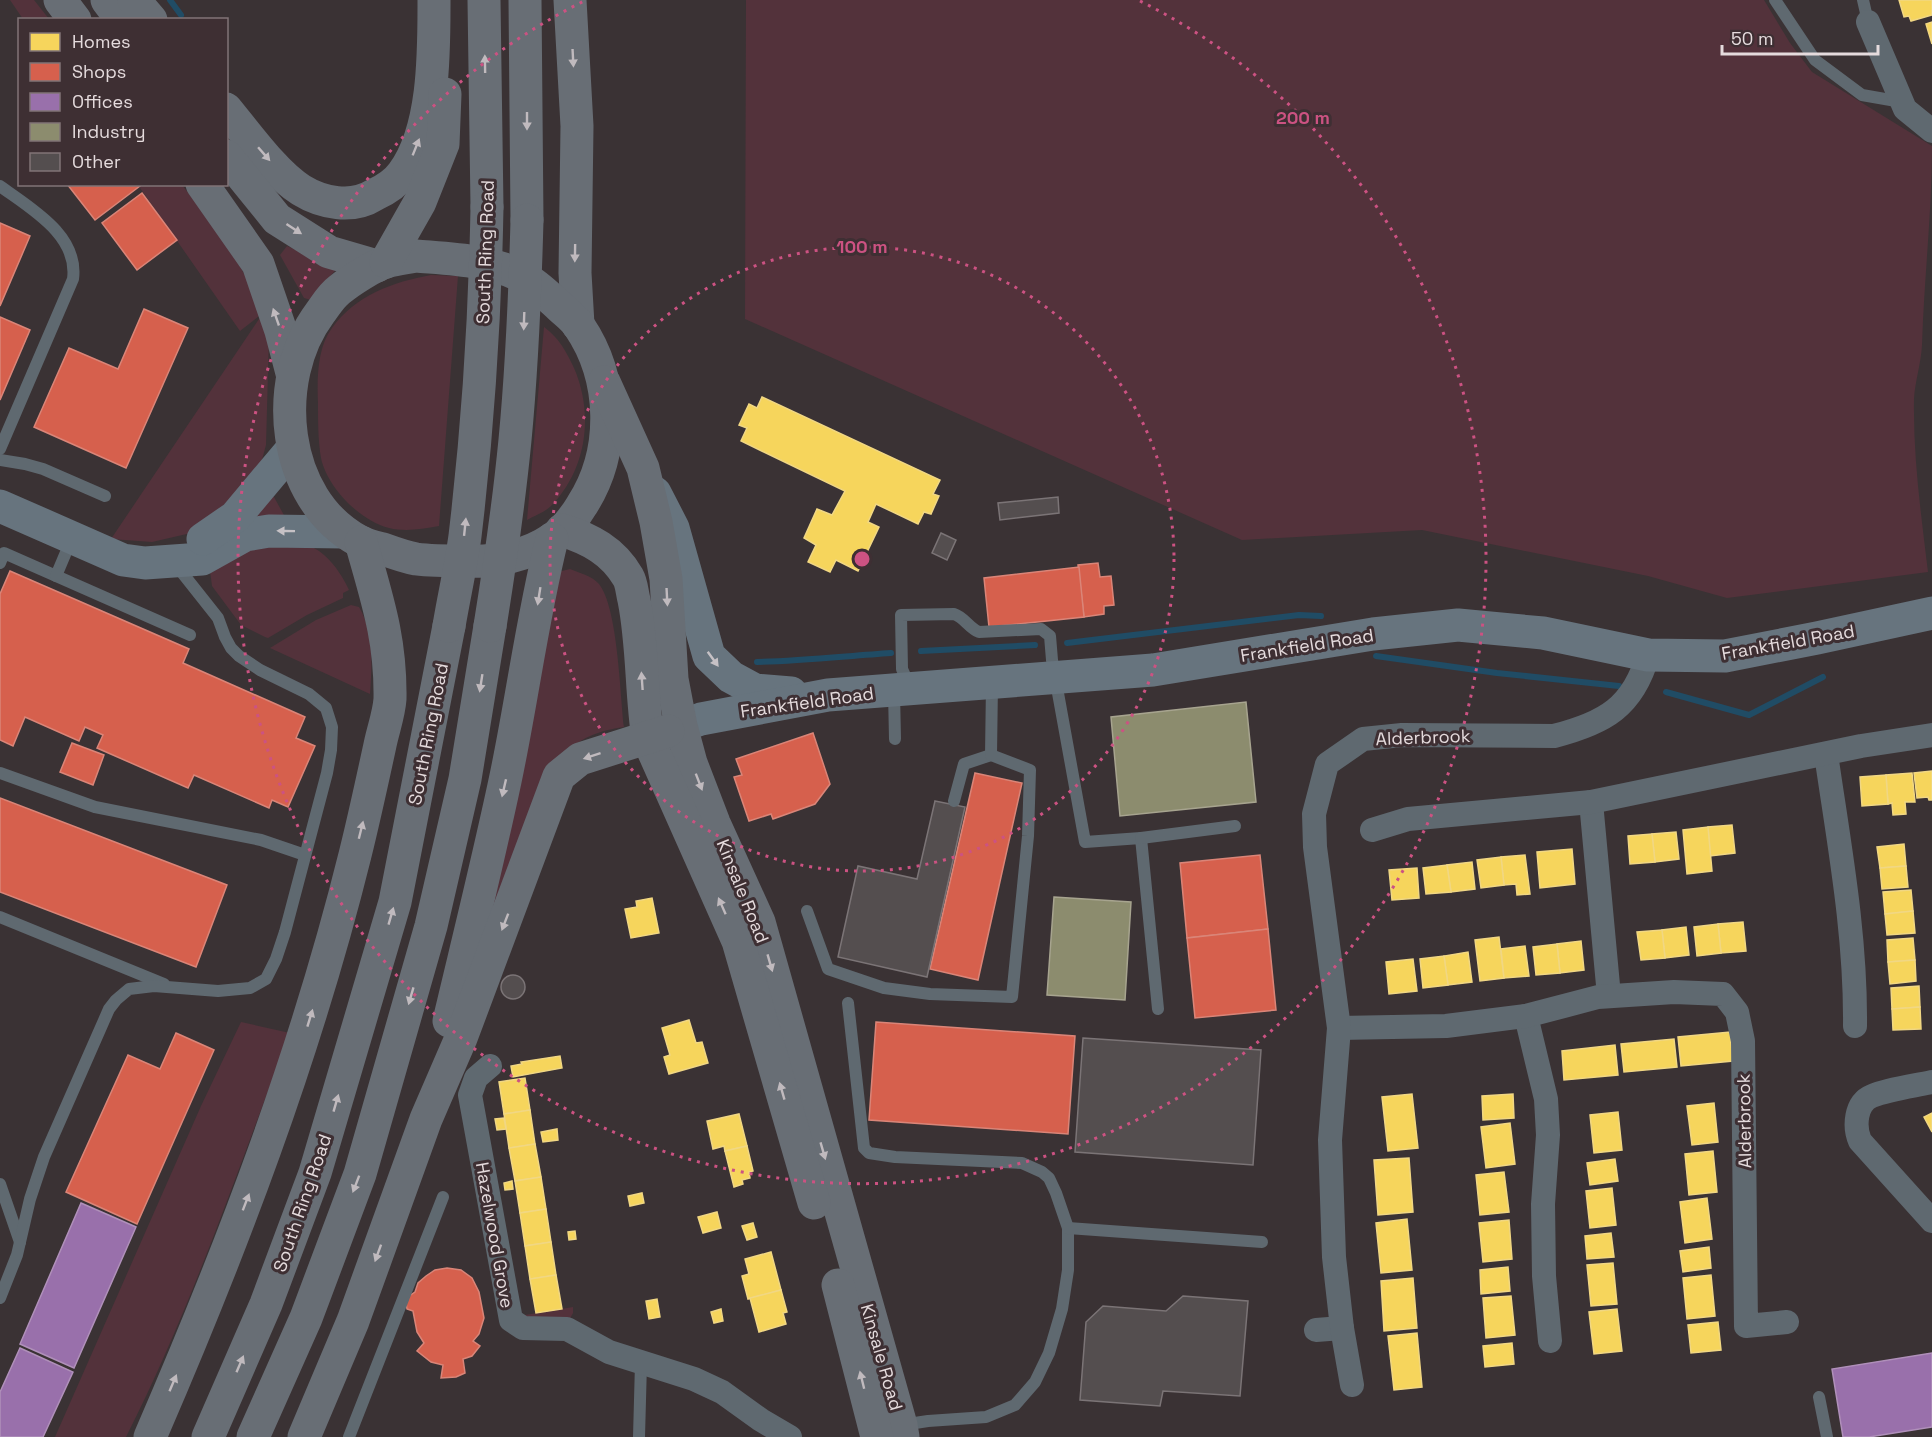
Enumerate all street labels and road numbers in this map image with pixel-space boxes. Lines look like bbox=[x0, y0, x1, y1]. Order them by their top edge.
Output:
street label: South Ring Road bbox=[471, 180, 499, 324]
street label: Frankfield Road bbox=[1720, 619, 1856, 665]
street label: Frankfield Road bbox=[1239, 623, 1375, 667]
street label: South Ring Road bbox=[403, 661, 453, 807]
street label: Frankfield Road bbox=[739, 681, 875, 723]
street label: Alderbrook bbox=[1375, 724, 1471, 750]
street label: Kinsale Road bbox=[712, 836, 774, 946]
street label: Alderbrook bbox=[1732, 1073, 1756, 1169]
street label: South Ring Road bbox=[268, 1131, 336, 1275]
street label: Hazelwood Grove bbox=[471, 1160, 519, 1310]
street label: Kinsale Road bbox=[856, 1301, 908, 1413]

